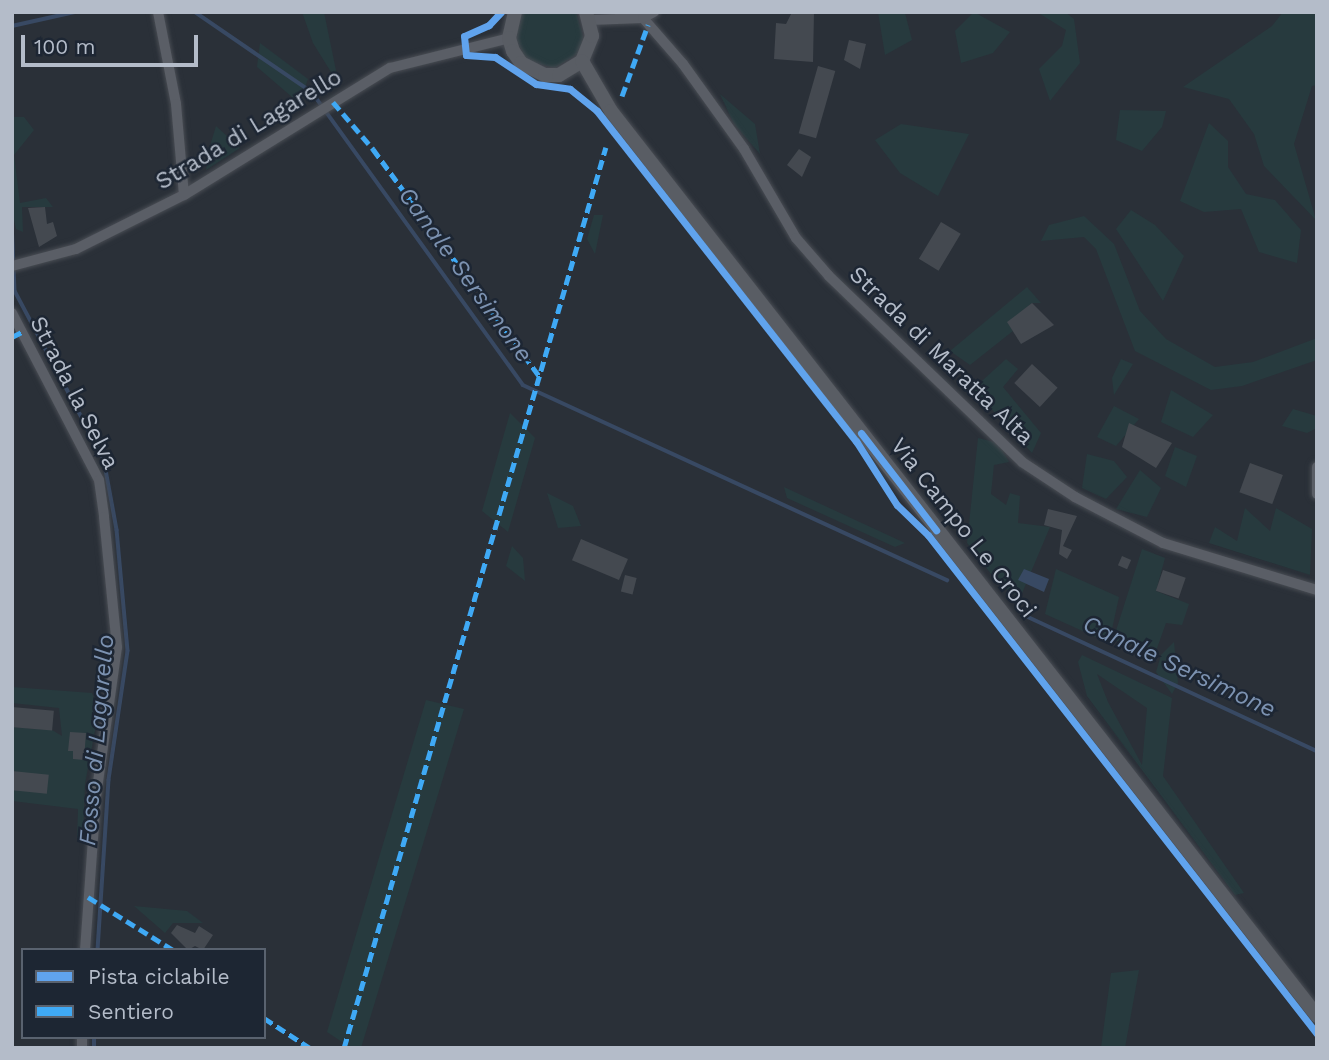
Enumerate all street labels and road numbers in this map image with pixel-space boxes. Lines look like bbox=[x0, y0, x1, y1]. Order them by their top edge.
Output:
street label: Strada di Lagarello bbox=[151, 63, 347, 197]
street label: Strada di Maratta Alta bbox=[842, 260, 1040, 452]
street label: Strada la Selva bbox=[23, 311, 125, 475]
street label: Via Campo Le Croci bbox=[884, 433, 1042, 623]

